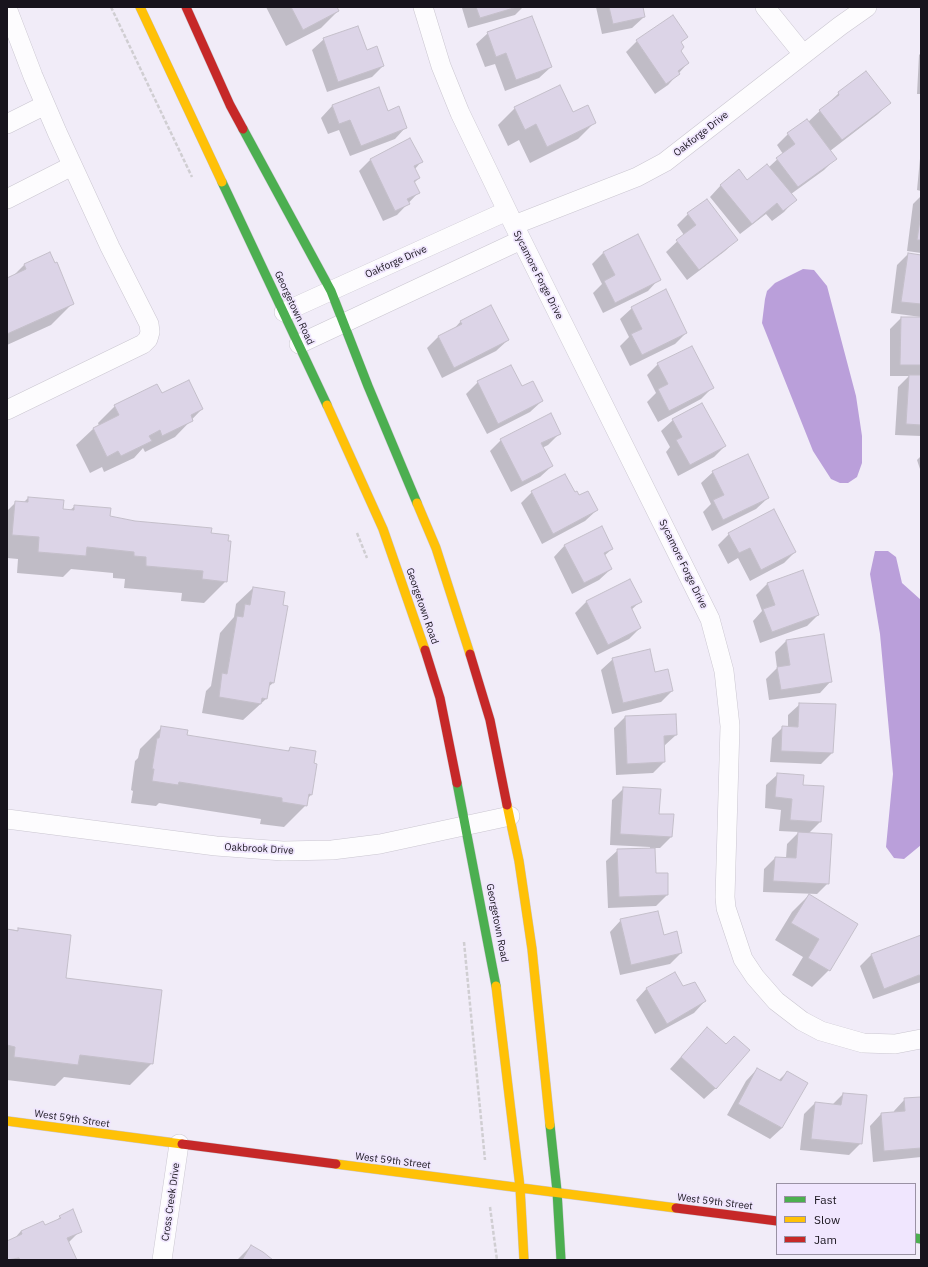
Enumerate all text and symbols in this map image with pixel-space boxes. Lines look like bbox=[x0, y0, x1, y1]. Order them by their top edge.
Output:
street label: Oakforge Drive bbox=[671, 109, 731, 159]
street label: Sycamore Forge Drive bbox=[511, 229, 565, 321]
street label: Oakforge Drive bbox=[363, 243, 429, 281]
street label: Georgetown Road bbox=[272, 269, 316, 347]
street label: Sycamore Forge Drive bbox=[656, 518, 710, 610]
street label: Georgetown Road bbox=[403, 566, 441, 646]
street label: Oakbrook Drive bbox=[224, 841, 294, 857]
street label: Georgetown Road bbox=[483, 883, 511, 963]
street label: West 59th Street bbox=[34, 1108, 110, 1130]
street label: West 59th Street bbox=[355, 1150, 431, 1172]
street label: Cross Creek Drive bbox=[160, 1162, 182, 1242]
legend bbox=[776, 1183, 916, 1255]
street label: West 59th Street bbox=[677, 1191, 753, 1213]
text: Fast bbox=[814, 1192, 837, 1207]
text: Slow bbox=[814, 1212, 840, 1227]
text: Jam bbox=[814, 1232, 837, 1247]

